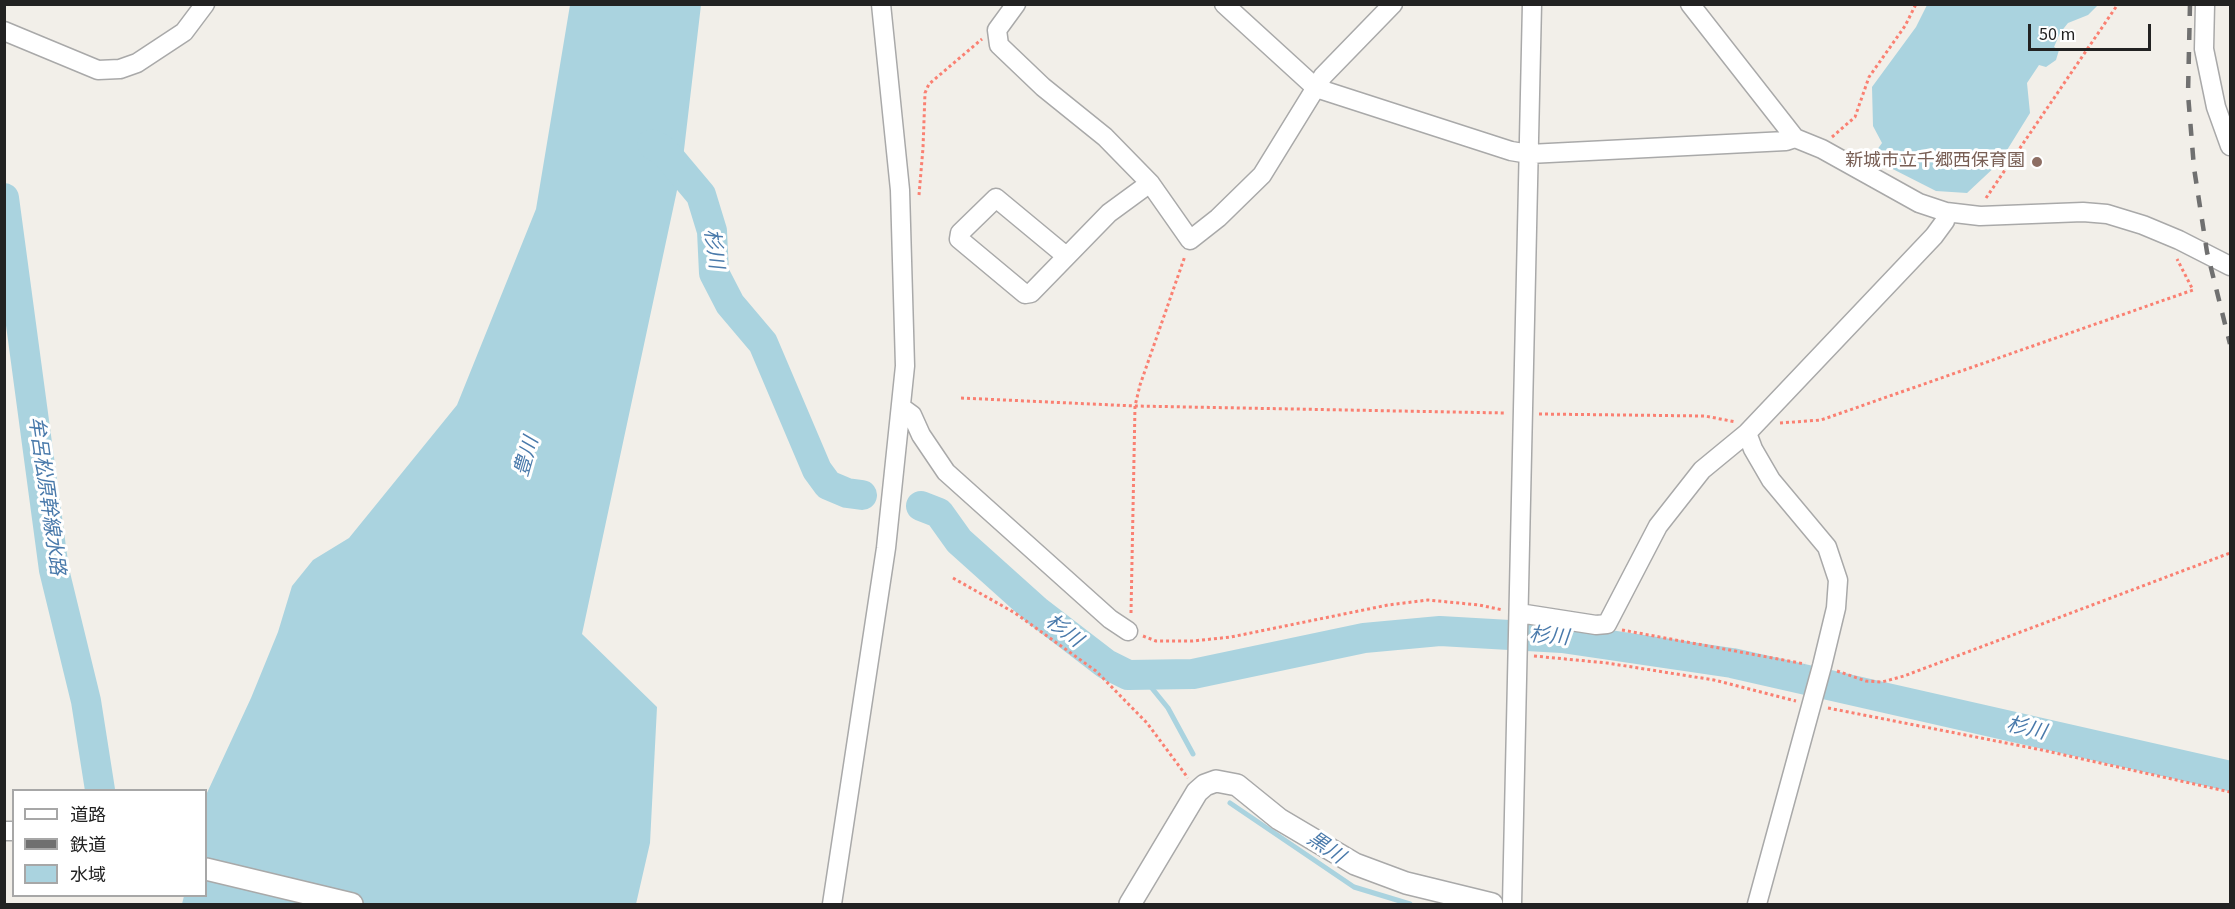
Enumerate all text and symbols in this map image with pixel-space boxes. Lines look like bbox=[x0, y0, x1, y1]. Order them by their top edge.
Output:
scale bar bbox=[2031, 12, 2154, 50]
text: 50 m bbox=[2039, 22, 2075, 47]
place label: 新城市立千郷西保育園 bbox=[1845, 151, 2025, 173]
marker: 新城市立千郷西保育園 bbox=[2030, 155, 2044, 169]
water label: 杉川 bbox=[697, 228, 727, 270]
water label: 牟呂松原幹線水路 bbox=[22, 415, 68, 577]
water label: 豊川 bbox=[511, 434, 545, 480]
water label: 杉川 bbox=[1040, 610, 1086, 654]
water label: 杉川 bbox=[1528, 624, 1570, 652]
water label: 杉川 bbox=[2004, 714, 2048, 746]
legend bbox=[12, 789, 207, 897]
text: 道路 bbox=[70, 803, 106, 828]
water label: 黒川 bbox=[1302, 828, 1348, 870]
text: 鉄道 bbox=[70, 833, 106, 858]
text: 水域 bbox=[70, 863, 106, 888]

